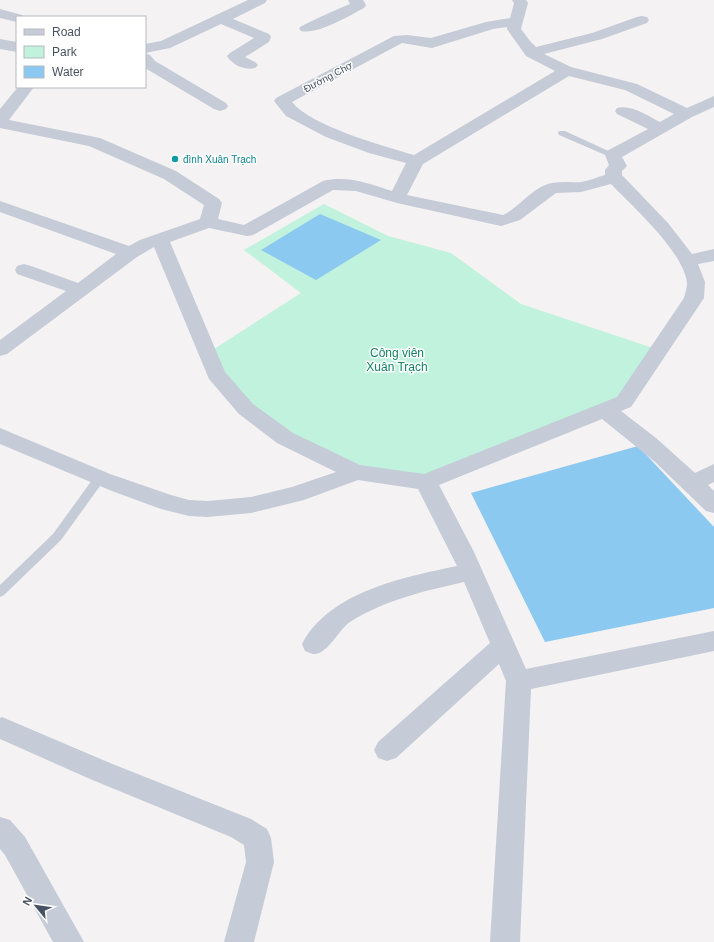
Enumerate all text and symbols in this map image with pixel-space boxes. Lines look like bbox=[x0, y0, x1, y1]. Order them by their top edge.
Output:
legend bbox=[16, 16, 146, 88]
text: Road bbox=[52, 25, 81, 39]
text: Park bbox=[52, 45, 78, 59]
street label: Đường Chợ bbox=[302, 59, 355, 94]
text: Water bbox=[52, 65, 84, 79]
marker: đình Xuân Trạch bbox=[170, 154, 180, 164]
place label: đình Xuân Trạch bbox=[183, 154, 256, 165]
park label: Công viên Xuân Trạch bbox=[366, 346, 428, 374]
north arrow bbox=[16, 886, 56, 926]
text: N bbox=[20, 895, 34, 908]

